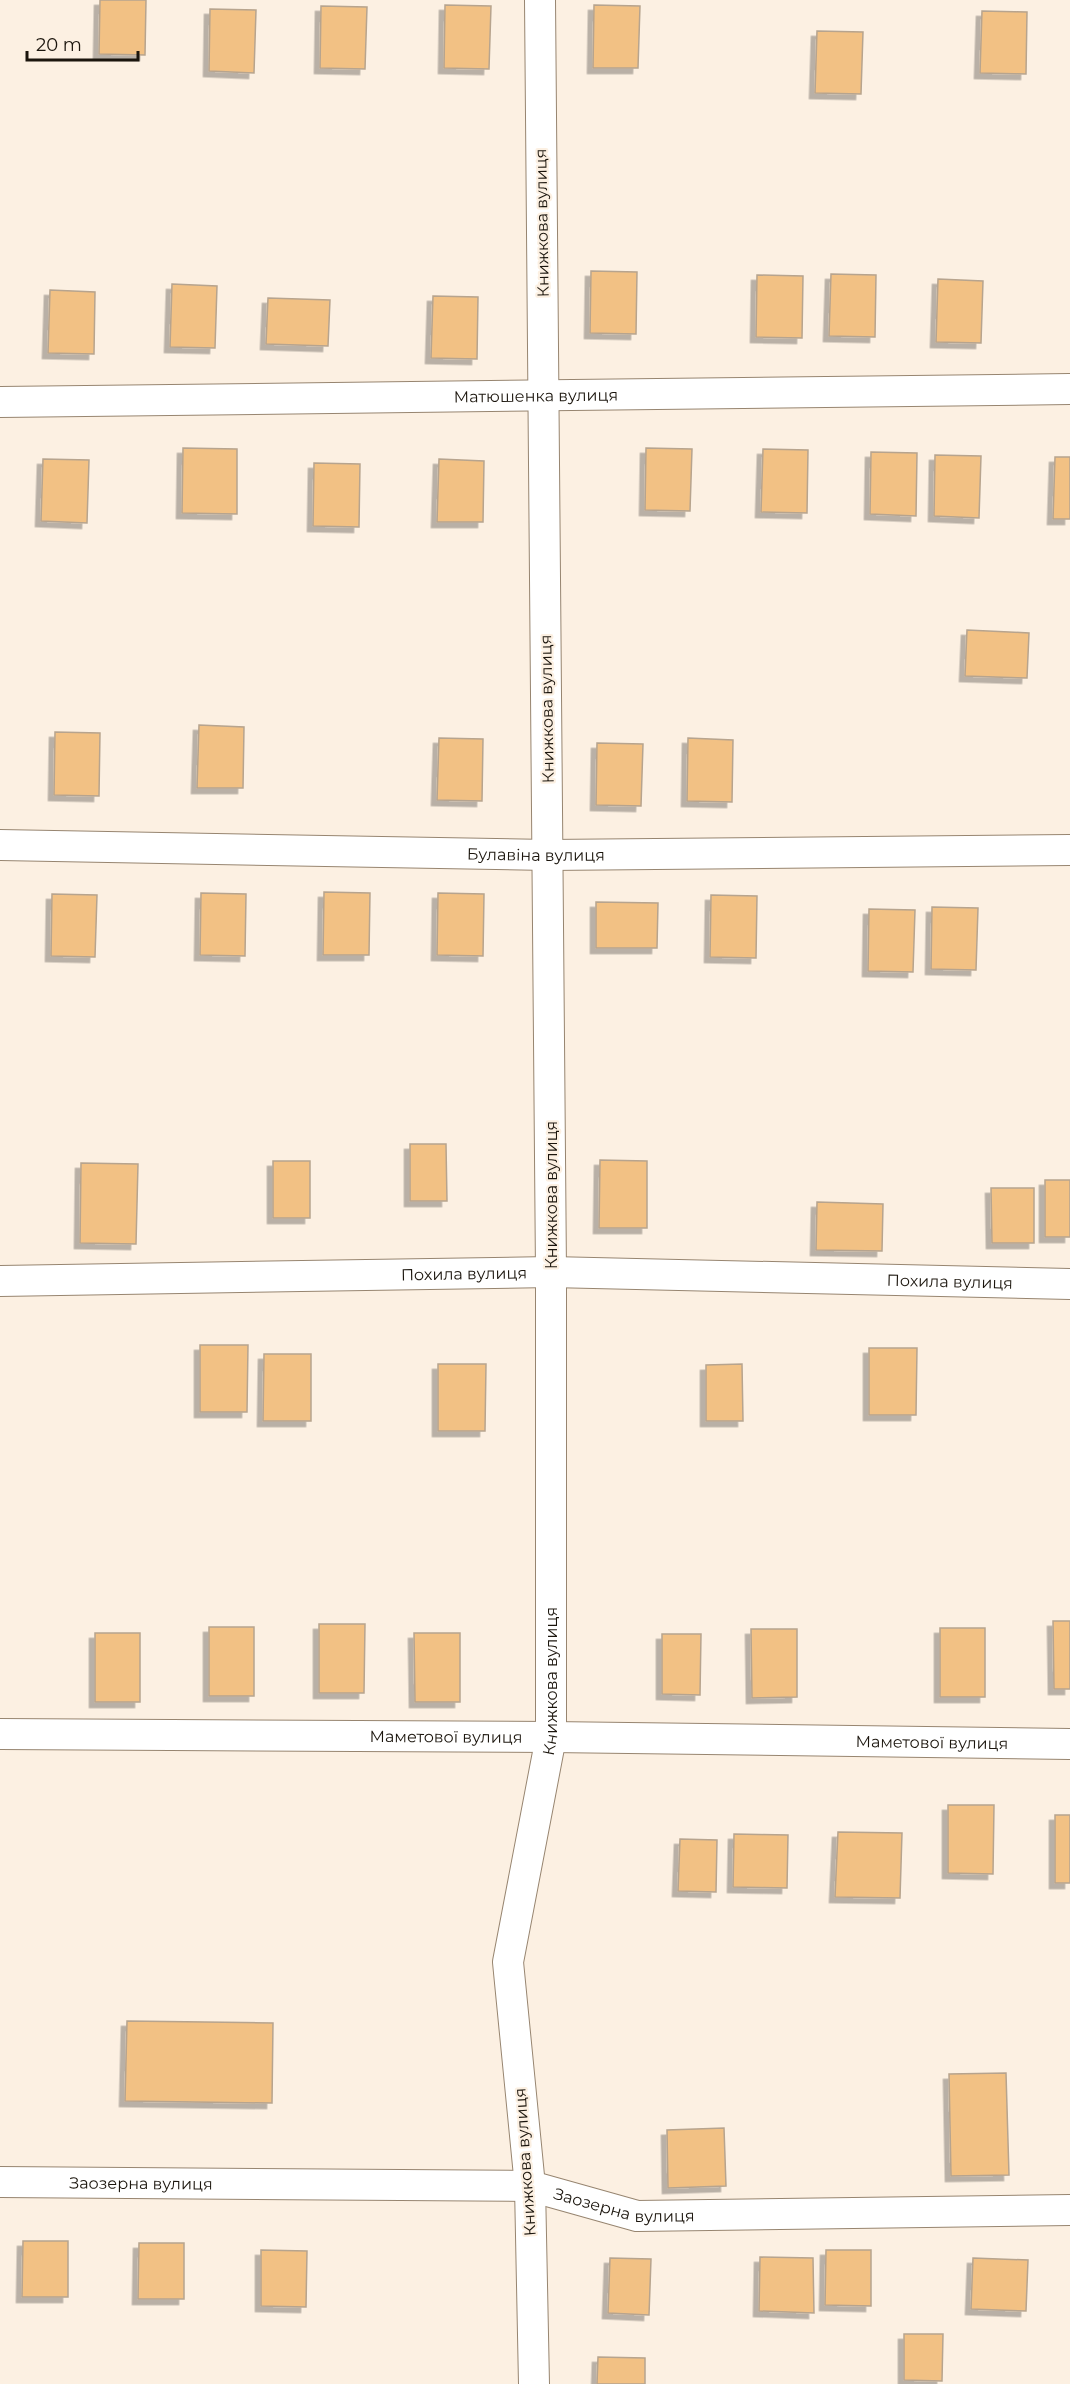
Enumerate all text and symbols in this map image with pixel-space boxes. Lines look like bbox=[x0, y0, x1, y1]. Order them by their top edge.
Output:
scale bar bbox=[27, 24, 138, 62]
text: 20 m bbox=[36, 34, 82, 56]
street label: Книжкова вулиця bbox=[531, 149, 553, 297]
street label: Матюшенка вулиця bbox=[454, 385, 618, 406]
street label: Книжкова вулиця bbox=[536, 635, 558, 783]
street label: Булавіна вулиця bbox=[467, 844, 605, 865]
street label: Книжкова вулиця bbox=[542, 1121, 561, 1269]
street label: Похила вулиця bbox=[401, 1263, 527, 1284]
street label: Похила вулиця bbox=[886, 1270, 1013, 1292]
street label: Книжкова вулиця bbox=[538, 1607, 561, 1757]
street label: Маметової вулиця bbox=[370, 1727, 522, 1746]
street label: Маметової вулиця bbox=[855, 1732, 1008, 1753]
street label: Книжкова вулиця bbox=[510, 2087, 540, 2237]
street label: Заозерна вулиця bbox=[69, 2173, 213, 2193]
street label: Заозерна вулиця bbox=[552, 2184, 695, 2226]

